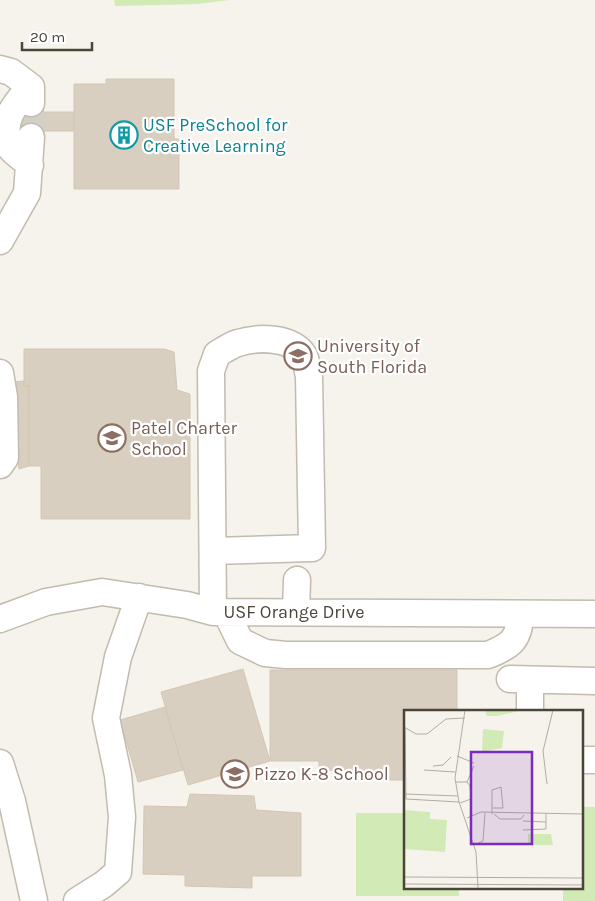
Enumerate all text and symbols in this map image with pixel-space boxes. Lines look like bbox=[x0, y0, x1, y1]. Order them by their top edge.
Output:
scale bar bbox=[22, 20, 92, 52]
text: 20 m bbox=[30, 28, 65, 46]
place label: USF PreSchool for Creative Learning bbox=[143, 114, 288, 157]
building icon: USF PreSchool for Creative Learning bbox=[109, 120, 139, 150]
place label: University of South Florida bbox=[317, 335, 427, 378]
school or university icon: University of South Florida bbox=[283, 341, 313, 371]
place label: Patel Charter School bbox=[131, 417, 238, 460]
school or university icon: Patel Charter School bbox=[97, 423, 127, 453]
street label: USF Orange Drive bbox=[224, 601, 364, 623]
inset map bbox=[404, 710, 582, 888]
school or university icon: Pizzo K-8 School bbox=[220, 759, 250, 789]
place label: Pizzo K-8 School bbox=[254, 763, 389, 785]

